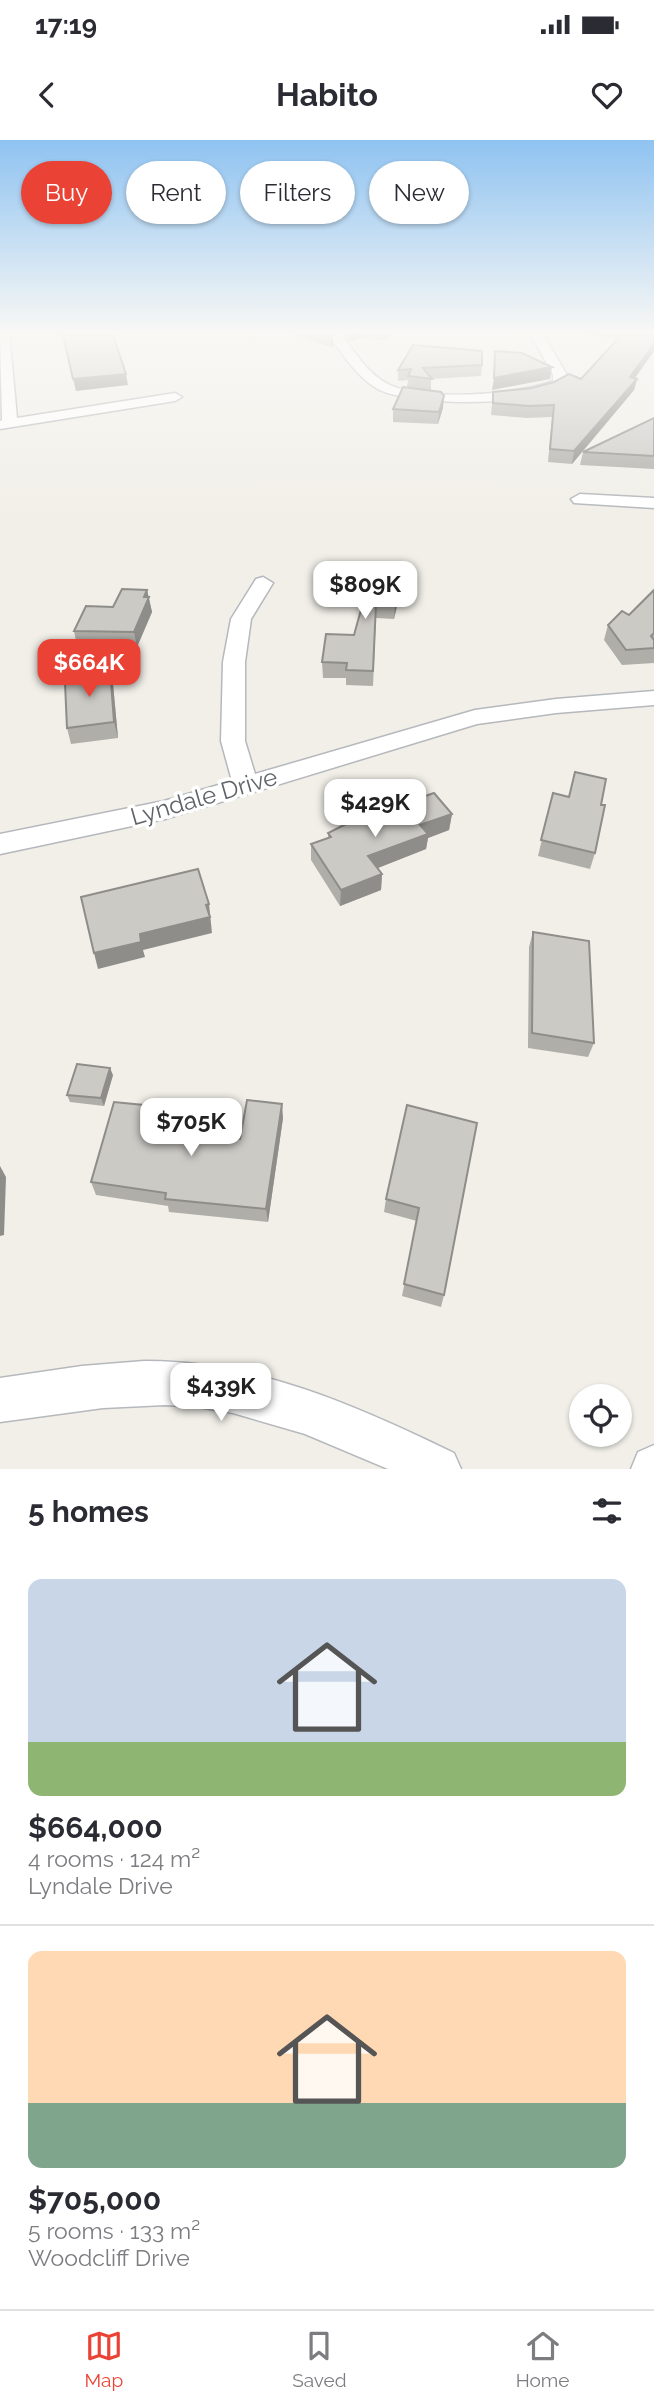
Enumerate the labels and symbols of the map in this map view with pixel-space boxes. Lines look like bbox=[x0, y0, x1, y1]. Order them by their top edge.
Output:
pin: $809K bbox=[316, 561, 414, 621]
pin: $664K bbox=[40, 640, 138, 699]
street label: Lyndale Drive bbox=[127, 762, 280, 831]
pin: $429K bbox=[326, 780, 424, 839]
pin: $705K bbox=[142, 1098, 240, 1158]
pin: $439K bbox=[172, 1364, 270, 1423]

